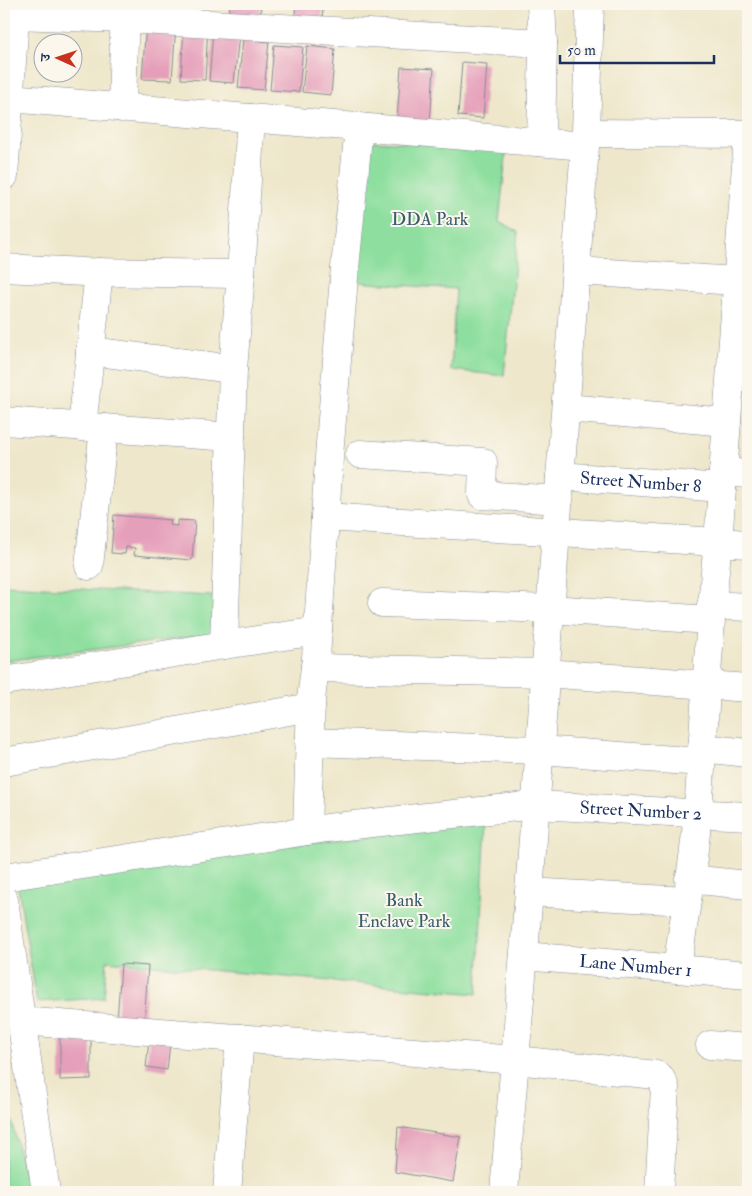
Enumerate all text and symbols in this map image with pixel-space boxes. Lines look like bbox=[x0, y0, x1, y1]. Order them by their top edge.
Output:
north arrow bbox=[32, 32, 82, 82]
scale bar bbox=[560, 32, 713, 64]
text: 50 m bbox=[567, 41, 596, 60]
text: उ bbox=[37, 52, 54, 62]
park label: DDA Park bbox=[392, 208, 469, 231]
street label: Street Number 8 bbox=[579, 467, 702, 498]
street label: Street Number 2 bbox=[579, 796, 702, 826]
park label: Bank Enclave Park bbox=[358, 889, 451, 933]
street label: Lane Number 1 bbox=[578, 950, 693, 982]

